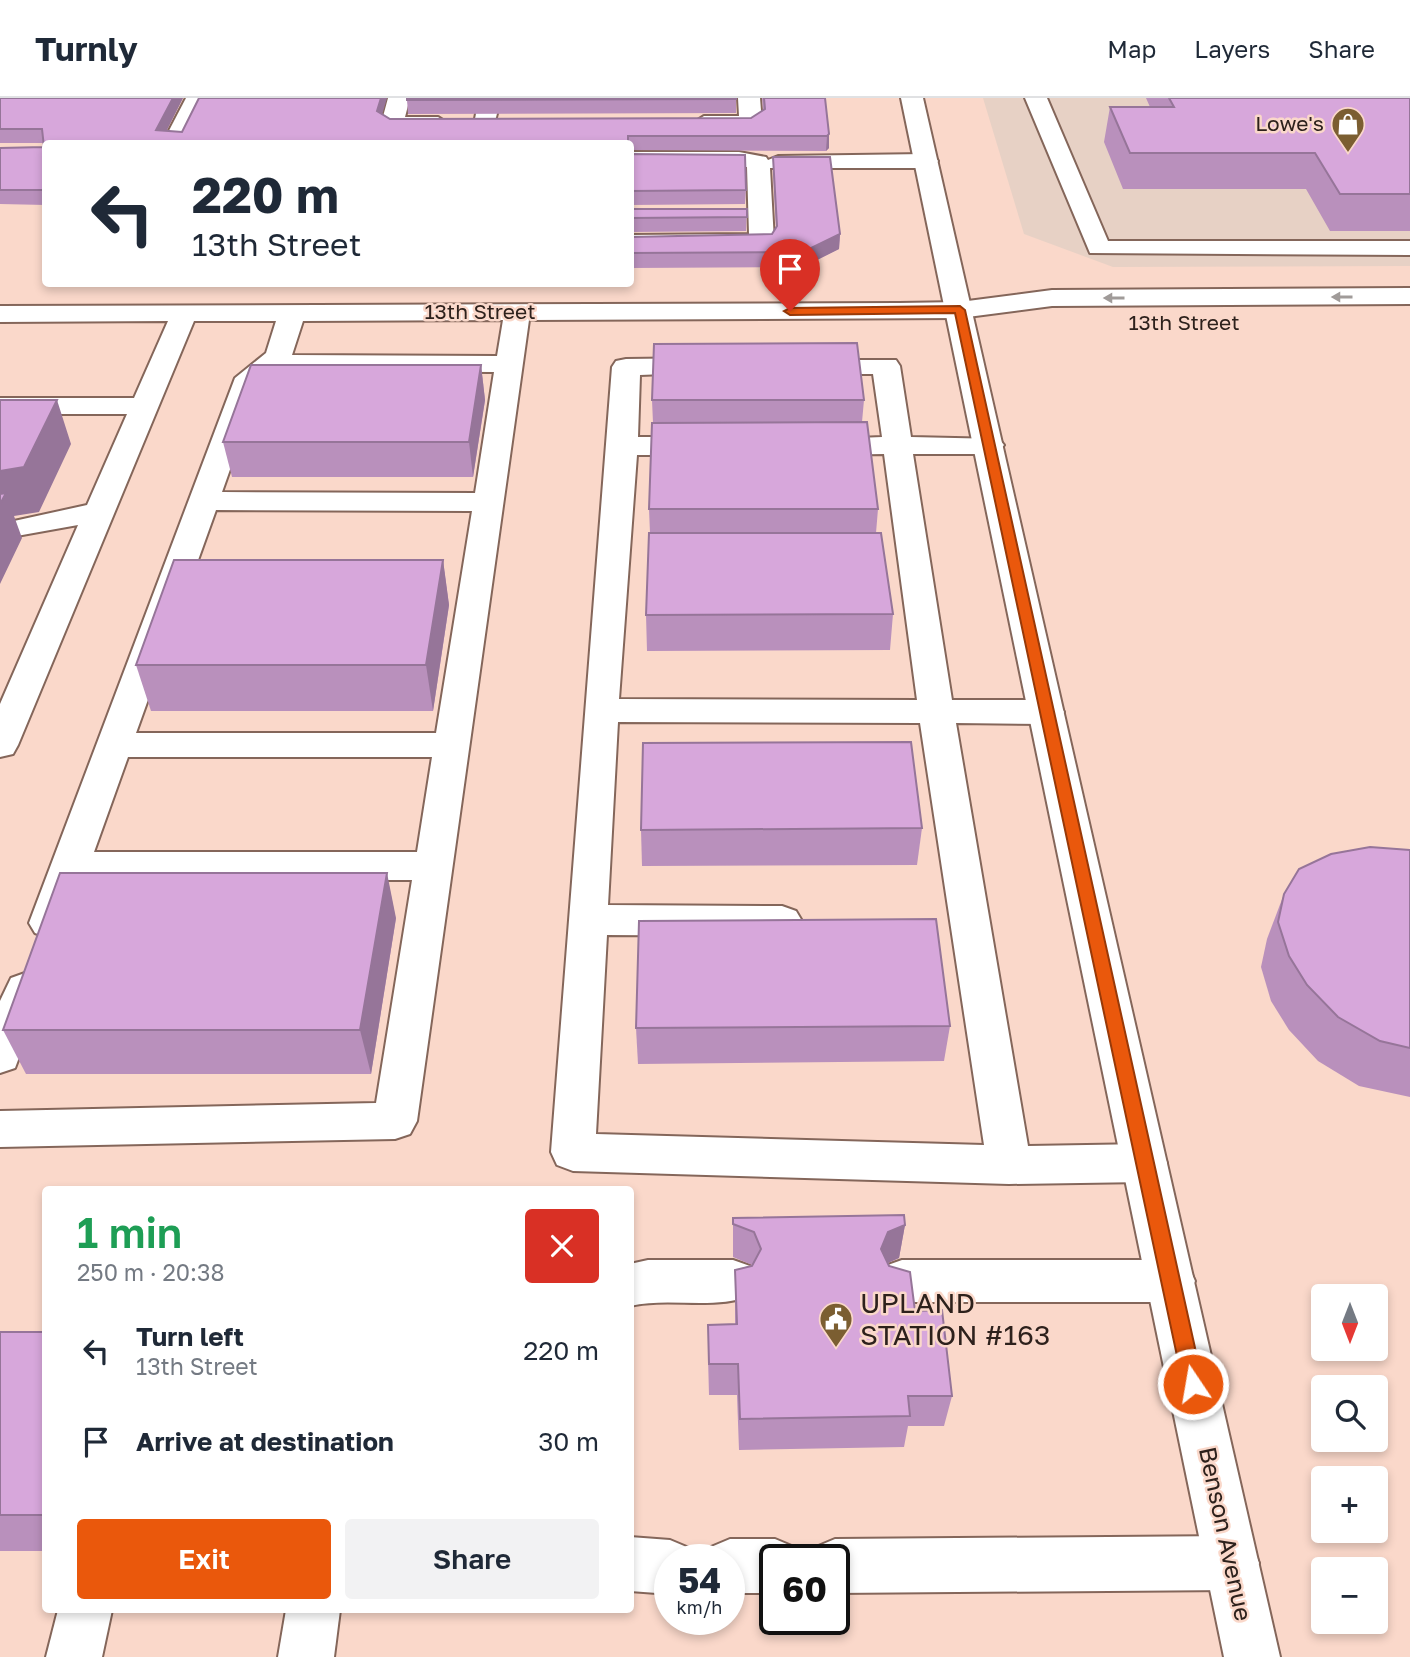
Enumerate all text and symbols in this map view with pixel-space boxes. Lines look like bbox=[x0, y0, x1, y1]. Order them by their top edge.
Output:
text: Turnly bbox=[35, 29, 138, 68]
text: Map bbox=[1107, 34, 1156, 63]
text: Layers bbox=[1194, 34, 1270, 63]
text: Share bbox=[1308, 34, 1375, 63]
shop icon: Lowe's bbox=[1329, 105, 1367, 154]
place label: Lowe's bbox=[1255, 110, 1324, 136]
text: 220 m bbox=[192, 165, 339, 224]
icon: left bbox=[77, 168, 168, 259]
text: 13th Street bbox=[192, 225, 361, 263]
pin bbox=[760, 239, 820, 311]
icon: arrive bbox=[771, 250, 809, 288]
one-way arrow bbox=[1331, 291, 1353, 303]
one-way arrow bbox=[1103, 292, 1125, 304]
street label: 13th Street bbox=[424, 298, 536, 324]
street label: 13th Street bbox=[1128, 309, 1240, 335]
text: 1 min bbox=[77, 1207, 182, 1257]
button: close bbox=[525, 1209, 599, 1283]
text: 250 m · 20:38 bbox=[77, 1258, 224, 1286]
north arrow bbox=[1311, 1284, 1388, 1362]
map controls bbox=[1311, 1284, 1388, 1634]
place label: UPLAND STATION #163 bbox=[860, 1286, 1050, 1351]
public building icon: UPLAND STATION #163 bbox=[817, 1300, 855, 1349]
text: Turn left bbox=[136, 1321, 244, 1352]
icon: left bbox=[77, 1332, 115, 1370]
text: 220 m bbox=[523, 1335, 599, 1366]
position arrow bbox=[1156, 1347, 1230, 1421]
text: 13th Street bbox=[136, 1352, 258, 1380]
button: search bbox=[1311, 1375, 1388, 1452]
icon: arrive bbox=[77, 1423, 115, 1461]
text: Arrive at destination bbox=[136, 1426, 394, 1457]
text: 30 m bbox=[538, 1426, 599, 1457]
street label: Benson Avenue bbox=[1194, 1444, 1259, 1623]
button: + bbox=[1311, 1466, 1388, 1543]
button: Exit bbox=[77, 1519, 331, 1599]
button: Share bbox=[345, 1519, 599, 1599]
speed limit sign: 60 bbox=[759, 1544, 850, 1635]
button: − bbox=[1311, 1557, 1388, 1634]
text: 54 bbox=[678, 1559, 721, 1601]
text: km/h bbox=[677, 1596, 722, 1618]

